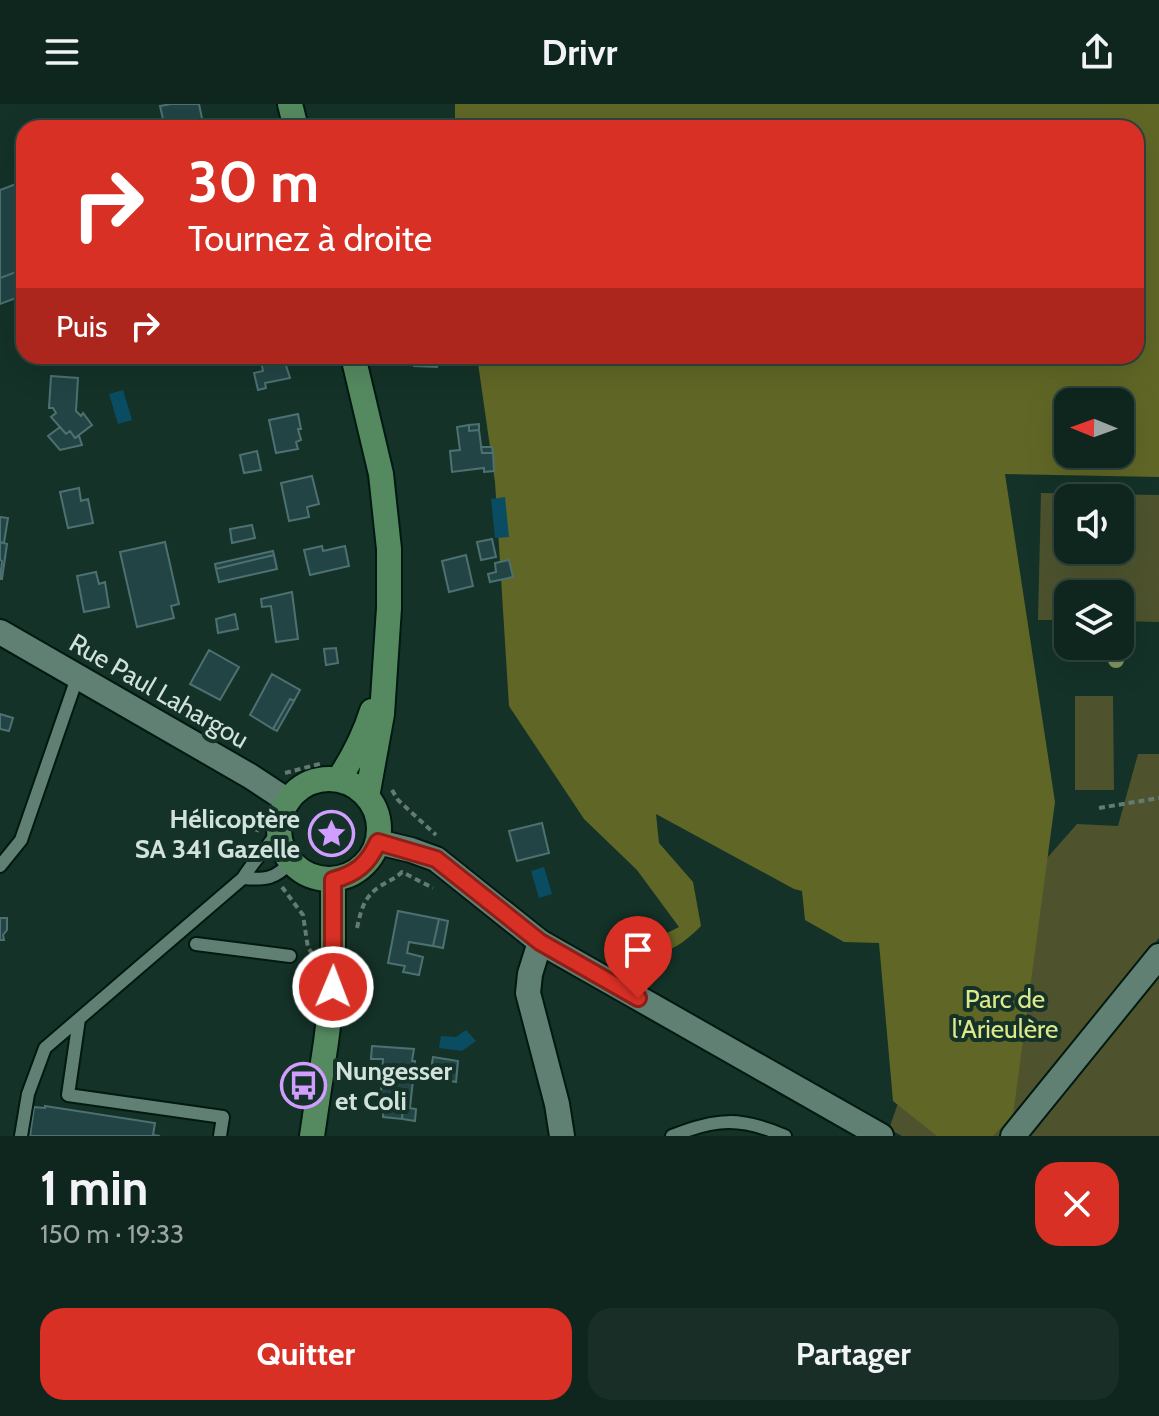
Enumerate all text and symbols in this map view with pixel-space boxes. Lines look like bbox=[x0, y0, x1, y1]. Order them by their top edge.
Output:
icon: menu bbox=[40, 30, 84, 74]
text: Drivr bbox=[542, 30, 617, 74]
icon: share bbox=[1075, 30, 1119, 74]
text: 30 m bbox=[188, 148, 319, 216]
icon: right bbox=[56, 152, 160, 256]
text: Tournez à droite bbox=[188, 216, 432, 260]
icon: right bbox=[123, 304, 167, 348]
text: Puis bbox=[56, 308, 107, 345]
north arrow bbox=[1054, 388, 1134, 468]
map controls bbox=[1054, 388, 1134, 660]
button: sound bbox=[1054, 484, 1134, 564]
button: layers bbox=[1054, 580, 1134, 660]
street label: Rue Paul Lahargou bbox=[64, 627, 254, 755]
place label: Hélicoptère SA 341 Gazelle bbox=[135, 803, 300, 865]
place icon: Hélicoptère SA 341 Gazelle bbox=[307, 810, 355, 858]
pin bbox=[604, 916, 672, 998]
icon: arrive bbox=[616, 928, 660, 972]
position arrow bbox=[291, 945, 375, 1029]
park label: Parc de l'Arieulère bbox=[952, 983, 1058, 1045]
place label: Nungesser et Coli bbox=[335, 1055, 452, 1117]
bus stop icon: Nungesser et Coli bbox=[280, 1062, 328, 1110]
text: 1 min bbox=[40, 1159, 148, 1217]
button: close bbox=[1035, 1162, 1119, 1246]
text: 150 m · 19:33 bbox=[40, 1218, 184, 1250]
button: Quitter bbox=[40, 1308, 572, 1400]
button: Partager bbox=[588, 1308, 1119, 1400]

